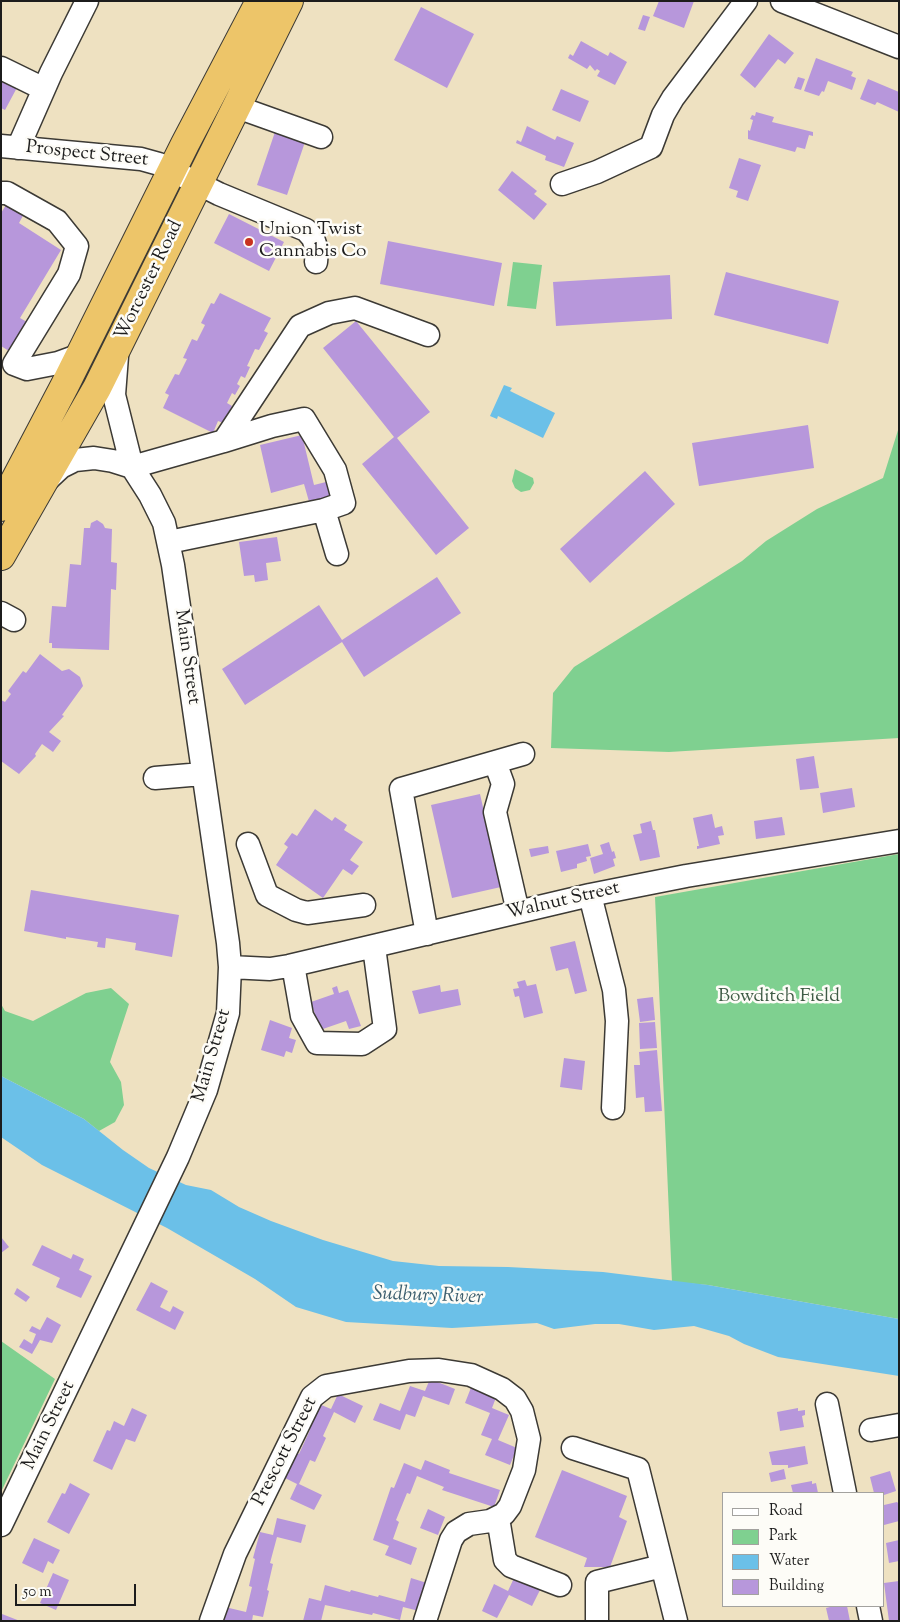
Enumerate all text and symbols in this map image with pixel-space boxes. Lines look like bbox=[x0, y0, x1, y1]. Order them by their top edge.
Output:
street label: Prospect Street bbox=[25, 137, 149, 173]
street label: Worcester Road bbox=[111, 217, 189, 345]
place label: Union Twist Cannabis Co bbox=[259, 220, 366, 264]
marker: Union Twist Cannabis Co bbox=[243, 236, 255, 248]
street label: Main Street bbox=[168, 608, 204, 706]
street label: Walnut Street bbox=[504, 878, 622, 926]
park label: Bowditch Field bbox=[718, 987, 840, 1009]
street label: Main Street bbox=[189, 1007, 237, 1105]
water label: Sudbury River bbox=[372, 1283, 484, 1311]
street label: Main Street bbox=[19, 1378, 81, 1474]
street label: Prescott Street bbox=[249, 1394, 323, 1510]
legend bbox=[722, 1492, 885, 1607]
text: Road bbox=[769, 1501, 803, 1522]
text: Park bbox=[769, 1526, 798, 1547]
text: Water bbox=[769, 1551, 809, 1572]
scale bar bbox=[18, 1574, 139, 1606]
text: Building bbox=[769, 1576, 824, 1597]
text: 50 m bbox=[23, 1582, 52, 1603]

